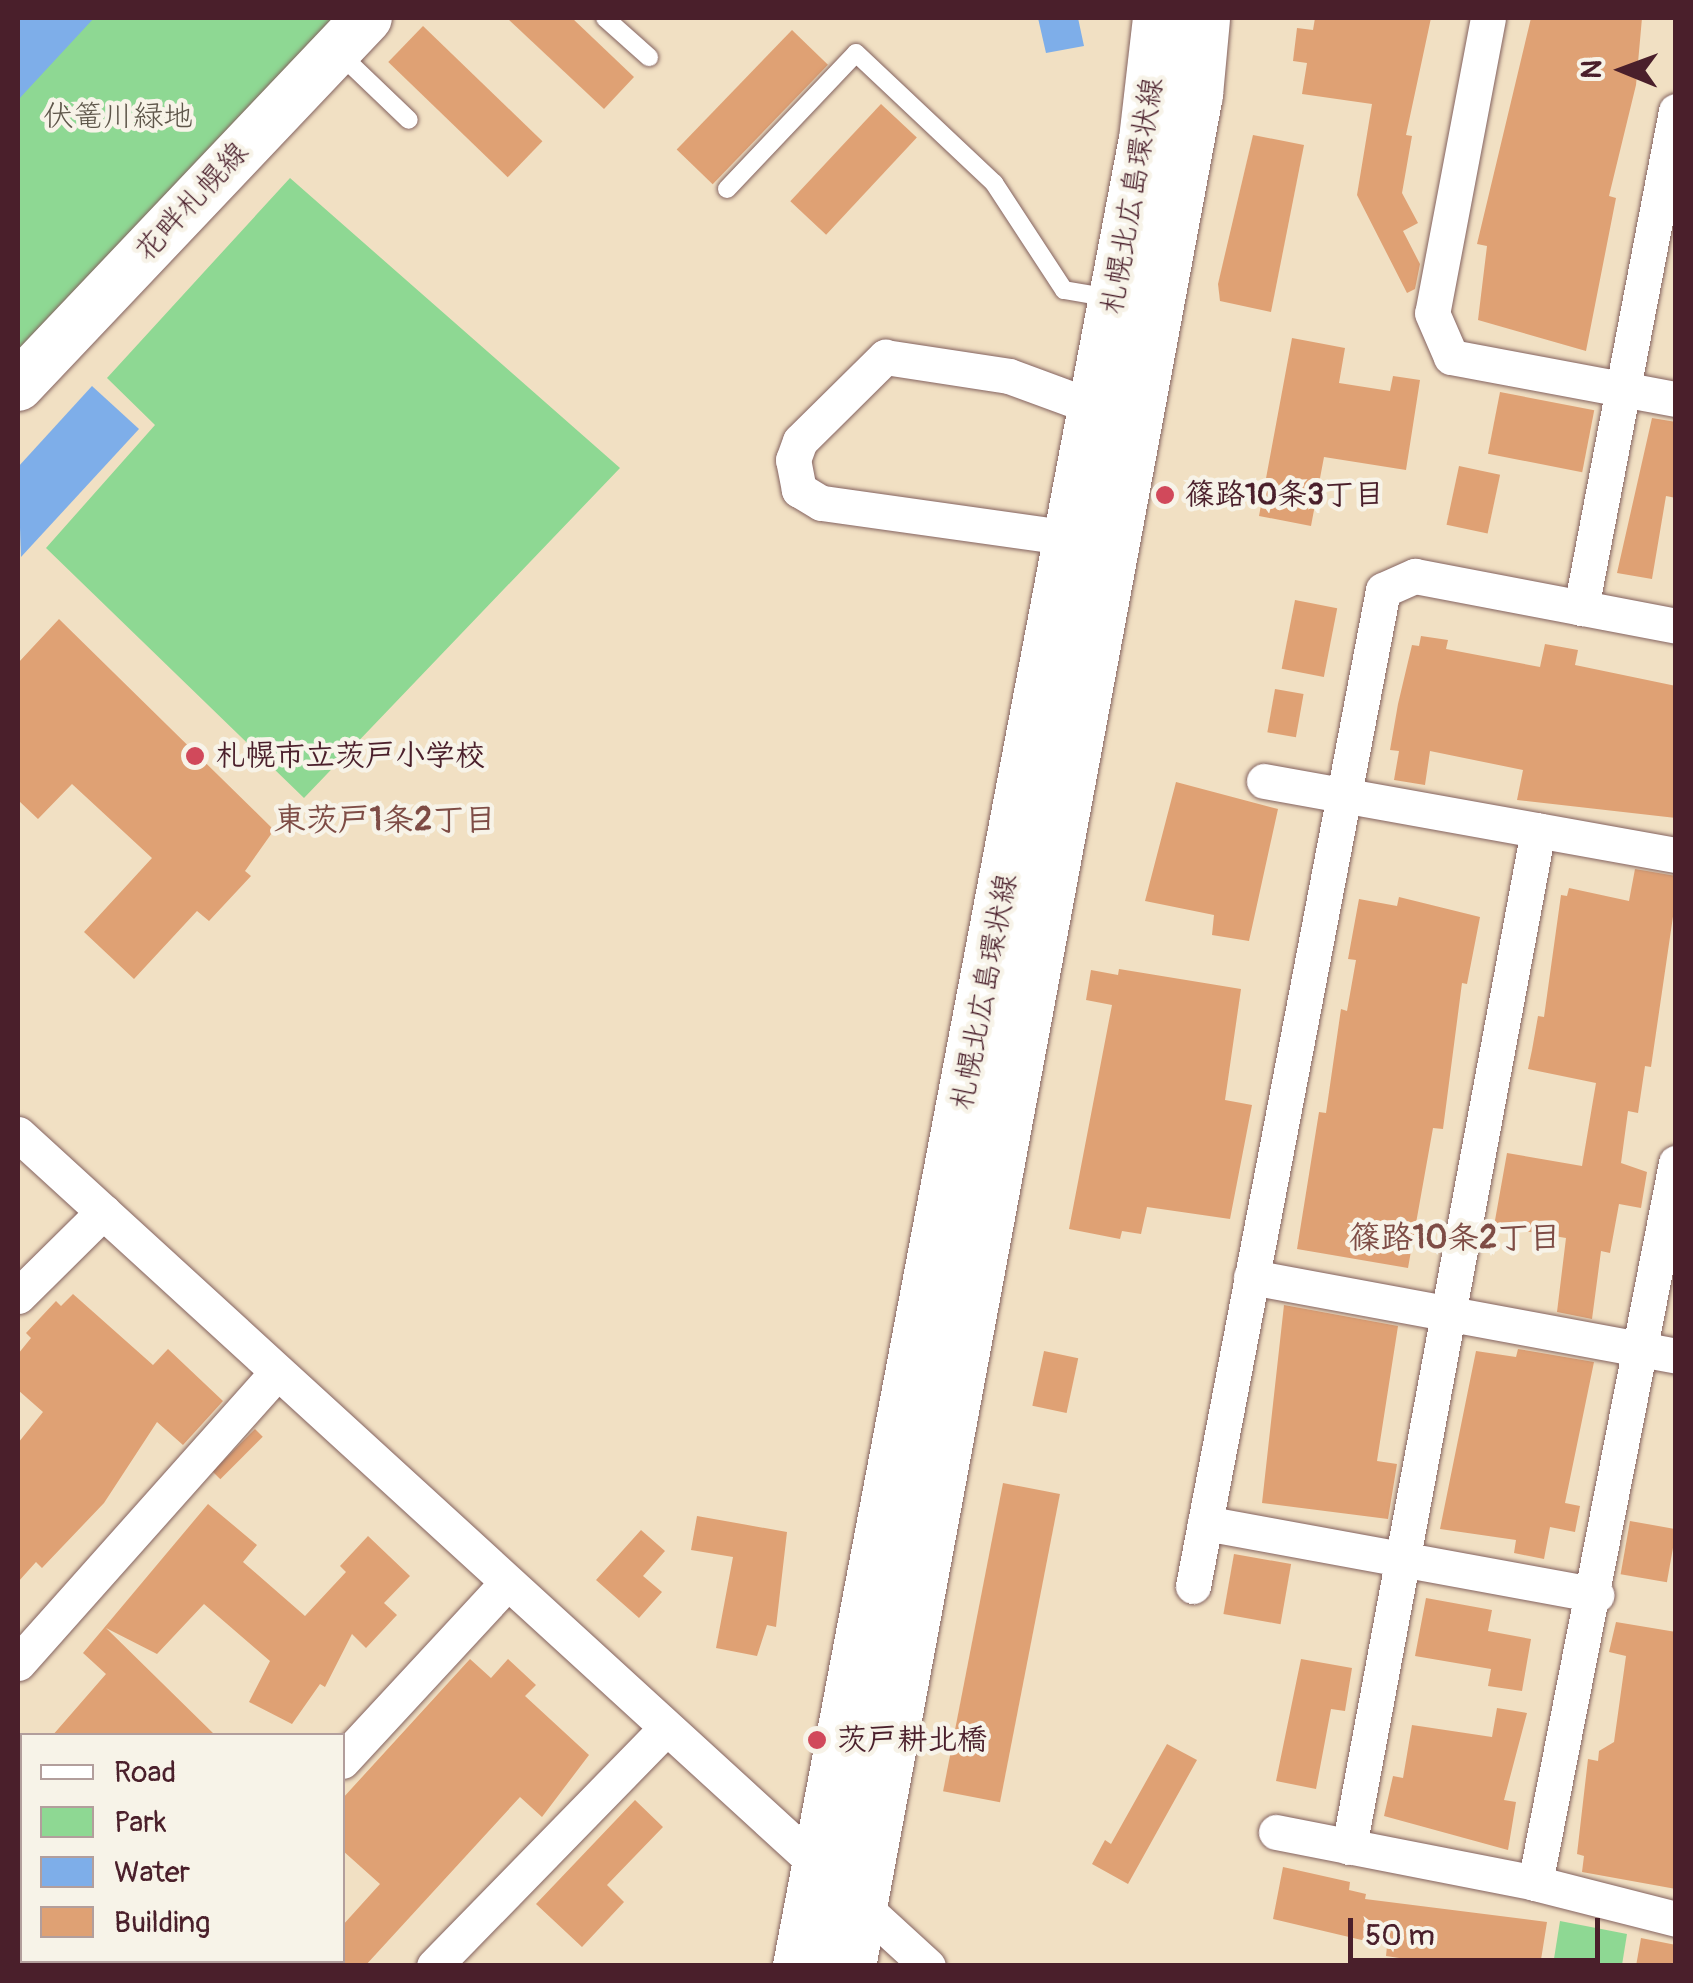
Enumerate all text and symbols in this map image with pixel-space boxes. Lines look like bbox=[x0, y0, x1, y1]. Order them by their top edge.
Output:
north arrow bbox=[1573, 20, 1673, 120]
text: N bbox=[1575, 60, 1610, 79]
street label: 札幌北広島環状線 bbox=[1094, 75, 1172, 317]
park label: 伏篭川緑地 bbox=[43, 99, 193, 135]
street label: 花畔札幌線 bbox=[128, 135, 256, 269]
place label: 篠路10条3丁目 bbox=[1185, 477, 1384, 513]
marker: 篠路10条3丁目 bbox=[1154, 484, 1176, 506]
place label: 札幌市立茨戸小学校 bbox=[215, 738, 485, 774]
marker: 札幌市立茨戸小学校 bbox=[184, 745, 206, 767]
district label: 東茨戸1条2丁目 bbox=[274, 801, 496, 839]
street label: 札幌北広島環状線 bbox=[944, 871, 1026, 1113]
district label: 篠路10条2丁目 bbox=[1349, 1219, 1561, 1257]
place label: 茨戸耕北橋 bbox=[837, 1722, 987, 1758]
marker: 茨戸耕北橋 bbox=[806, 1729, 828, 1751]
legend bbox=[20, 1733, 345, 1963]
text: Road bbox=[114, 1754, 176, 1791]
text: Park bbox=[114, 1804, 167, 1841]
text: Water bbox=[114, 1854, 190, 1891]
scale bar bbox=[1353, 1898, 1606, 1960]
text: Building bbox=[114, 1904, 210, 1941]
text: 50 m bbox=[1365, 1917, 1435, 1954]

